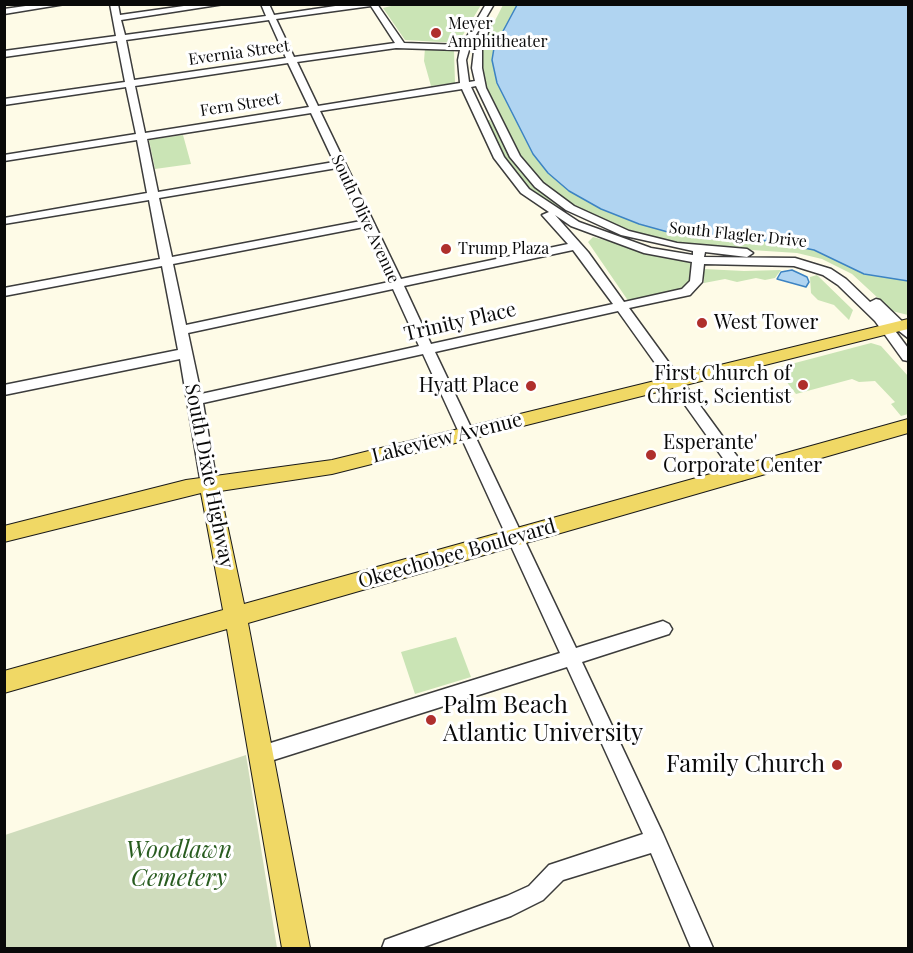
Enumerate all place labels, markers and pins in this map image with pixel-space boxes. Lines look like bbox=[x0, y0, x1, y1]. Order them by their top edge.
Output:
place label: Meyer Amphitheater bbox=[448, 14, 548, 52]
marker: Meyer Amphitheater bbox=[429, 26, 443, 40]
place label: Trump Plaza bbox=[458, 239, 549, 259]
marker: Trump Plaza bbox=[439, 242, 453, 256]
place label: West Tower bbox=[714, 311, 818, 335]
marker: West Tower bbox=[695, 316, 709, 330]
place label: First Church of Christ, Scientist bbox=[647, 362, 791, 409]
place label: Hyatt Place bbox=[419, 374, 519, 398]
marker: First Church of Christ, Scientist bbox=[796, 378, 810, 392]
marker: Hyatt Place bbox=[524, 379, 538, 393]
place label: Esperante' Corporate Center bbox=[663, 431, 822, 478]
marker: Esperante' Corporate Center bbox=[644, 448, 658, 462]
place label: Palm Beach Atlantic University bbox=[443, 692, 643, 748]
marker: Palm Beach Atlantic University bbox=[424, 713, 438, 727]
place label: Family Church bbox=[666, 751, 825, 779]
marker: Family Church bbox=[830, 758, 844, 772]

